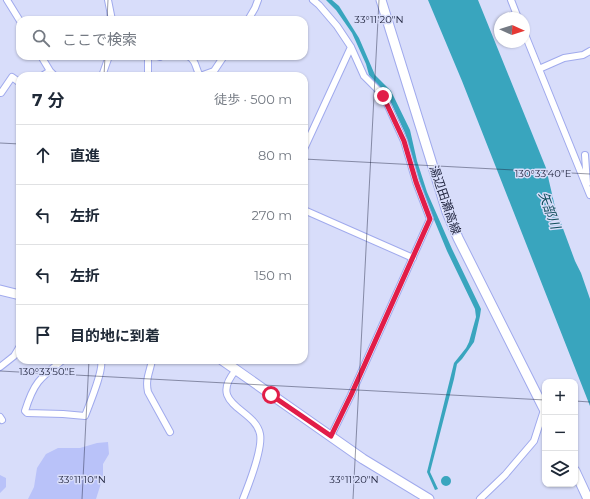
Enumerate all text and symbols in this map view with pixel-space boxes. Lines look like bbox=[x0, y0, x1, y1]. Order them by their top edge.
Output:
north arrow bbox=[494, 12, 530, 48]
text: 33°11'20"N bbox=[354, 13, 404, 26]
search box bbox=[16, 16, 308, 60]
icon: search bbox=[30, 27, 52, 49]
text: ここで検索 bbox=[62, 30, 137, 49]
route end bbox=[374, 87, 392, 105]
text: 7 分 bbox=[32, 90, 64, 110]
text: 徒歩 · 500 m bbox=[214, 91, 292, 107]
icon: ahead bbox=[32, 144, 54, 166]
text: 直進 bbox=[70, 146, 100, 165]
text: 80 m bbox=[258, 147, 292, 163]
street label: 湯辺田瀬高線 bbox=[427, 163, 464, 236]
text: 130°33'40"E bbox=[515, 167, 572, 180]
water label: 矢部川 bbox=[536, 189, 565, 233]
icon: left bbox=[32, 204, 54, 226]
text: 左折 bbox=[70, 206, 100, 225]
text: 270 m bbox=[251, 207, 292, 223]
icon: left bbox=[32, 264, 54, 286]
text: 左折 bbox=[70, 266, 100, 285]
text: 150 m bbox=[254, 267, 292, 283]
icon: arrive bbox=[32, 324, 54, 346]
text: 目的地に到着 bbox=[70, 326, 160, 345]
text: 130°33'50"E bbox=[19, 365, 75, 378]
map controls bbox=[542, 379, 578, 487]
button: + bbox=[542, 379, 578, 415]
route start bbox=[262, 386, 280, 404]
button: − bbox=[542, 415, 578, 451]
button: layers bbox=[542, 451, 578, 487]
text: 33°11'10"N bbox=[58, 473, 106, 486]
text: 33°11'20"N bbox=[329, 473, 379, 486]

